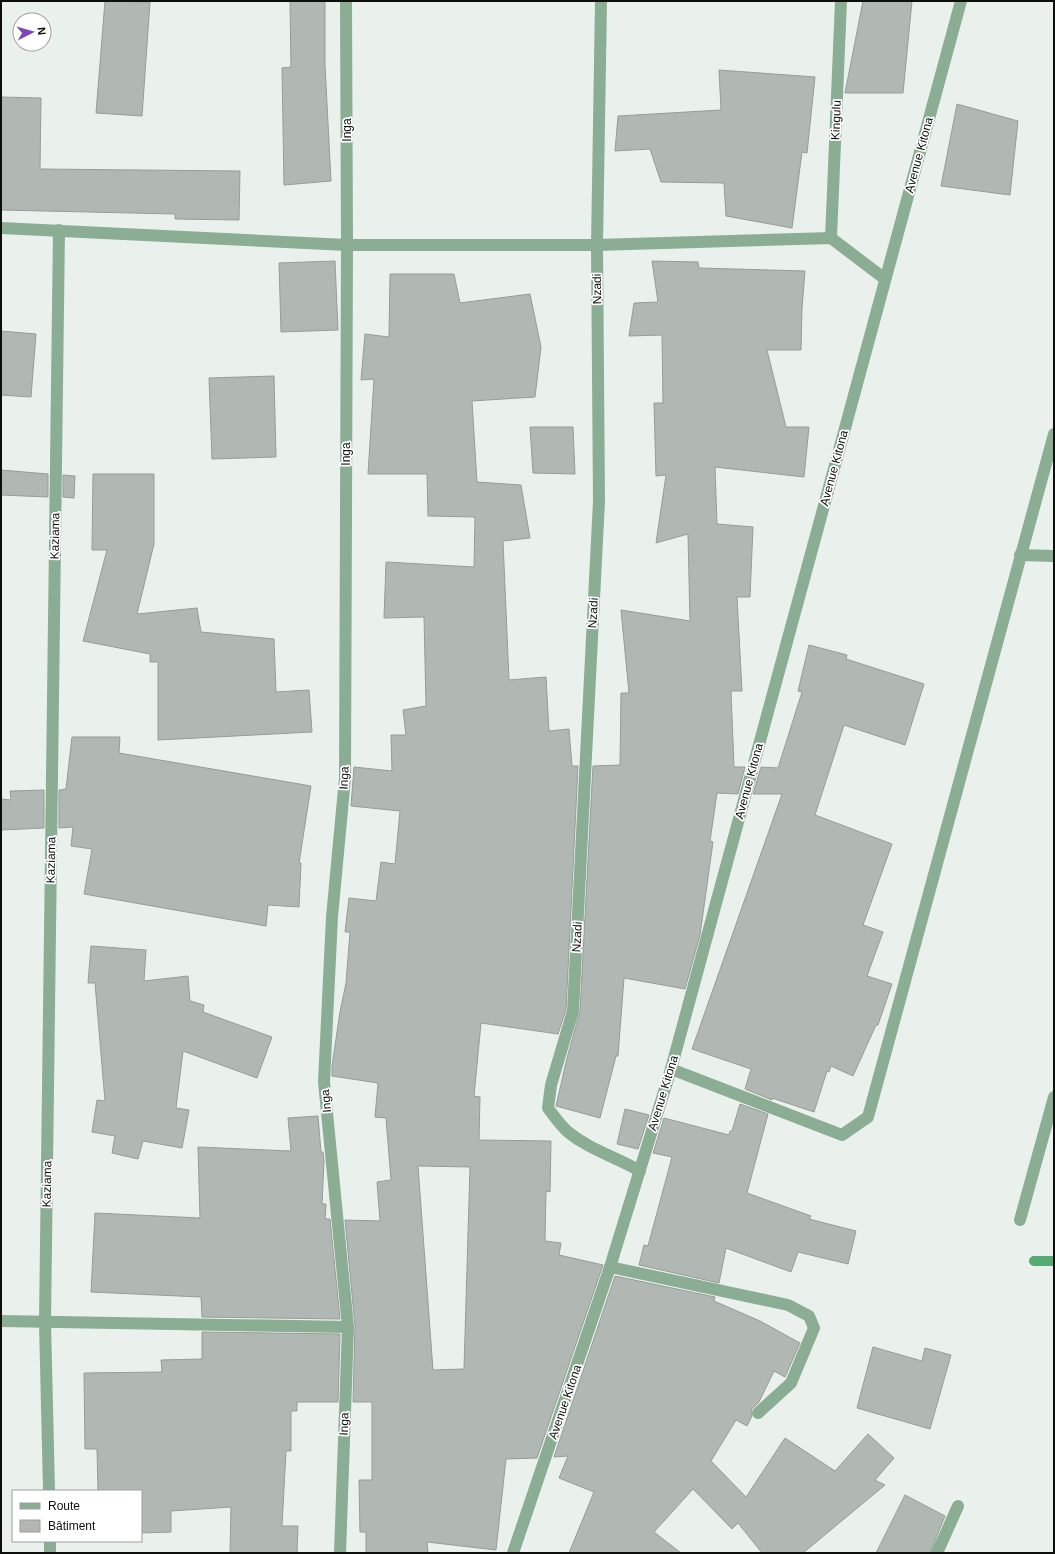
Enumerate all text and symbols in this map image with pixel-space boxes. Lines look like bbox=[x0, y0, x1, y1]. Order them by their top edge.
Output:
north arrow bbox=[12, 12, 52, 52]
text: N bbox=[36, 26, 48, 36]
street label: Kingulu bbox=[828, 100, 844, 140]
street label: Avenue Kitona bbox=[902, 115, 936, 194]
street label: Inga bbox=[340, 118, 354, 142]
street label: Nzadi bbox=[590, 274, 604, 304]
street label: Avenue Kitona bbox=[817, 428, 851, 507]
street label: Inga bbox=[339, 442, 353, 466]
street label: Kaziama bbox=[48, 512, 62, 559]
street label: Nzadi bbox=[585, 597, 601, 629]
street label: Avenue Kitona bbox=[732, 741, 766, 820]
street label: Inga bbox=[336, 766, 352, 790]
street label: Kaziama bbox=[44, 836, 58, 883]
street label: Nzadi bbox=[569, 921, 585, 953]
street label: Avenue Kitona bbox=[645, 1053, 681, 1132]
street label: Inga bbox=[318, 1088, 334, 1113]
street label: Kaziama bbox=[40, 1160, 54, 1207]
street label: Avenue Kitona bbox=[546, 1363, 584, 1441]
street label: Inga bbox=[337, 1412, 351, 1436]
legend bbox=[12, 1490, 142, 1542]
text: Route bbox=[48, 1499, 80, 1513]
text: Bâtiment bbox=[48, 1519, 96, 1533]

